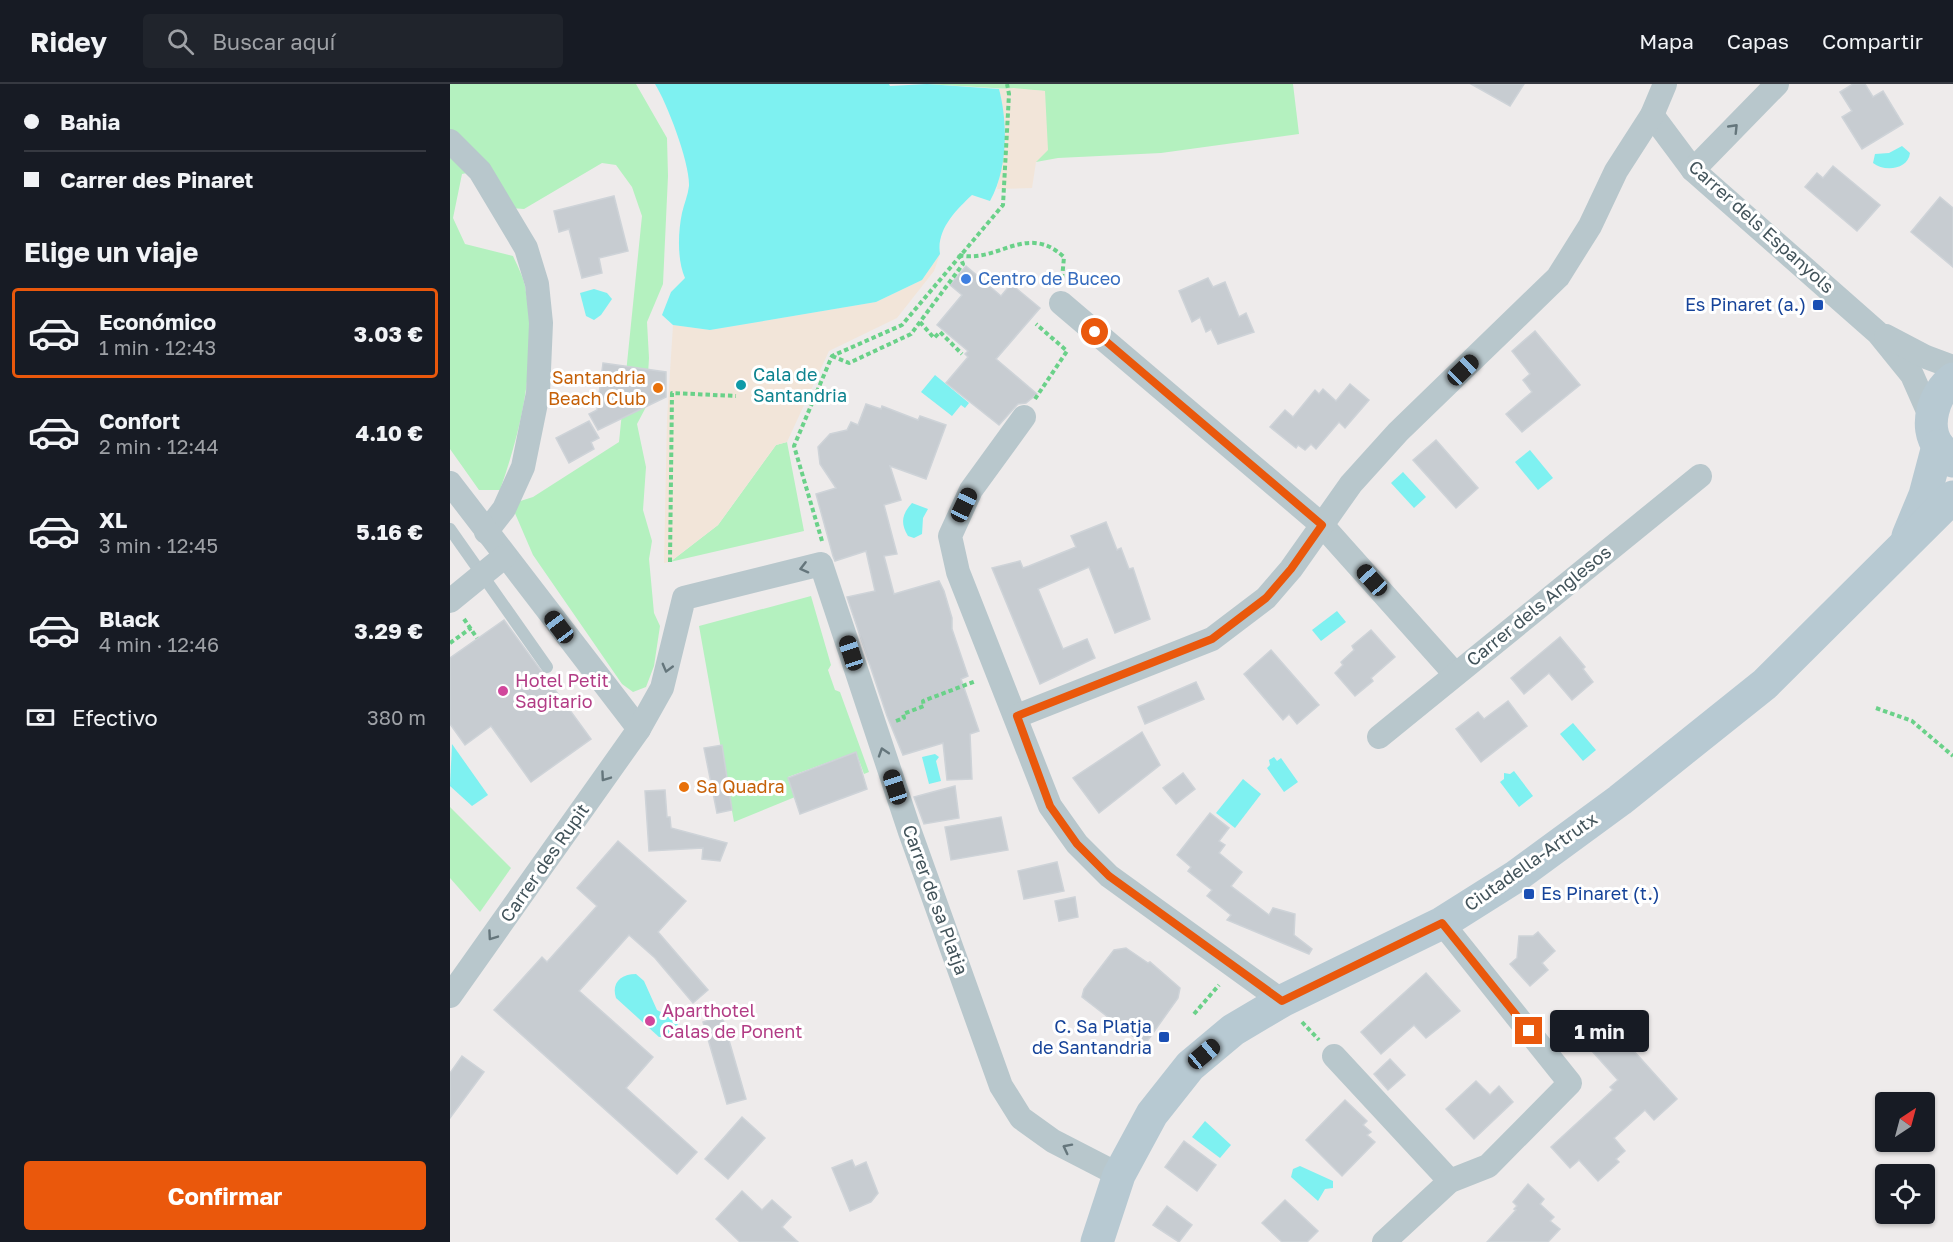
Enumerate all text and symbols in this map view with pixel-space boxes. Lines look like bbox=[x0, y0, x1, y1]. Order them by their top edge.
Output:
search box bbox=[143, 14, 563, 68]
text: Ridey bbox=[30, 25, 107, 58]
icon: search bbox=[164, 25, 197, 58]
text: Buscar aquí bbox=[212, 28, 336, 55]
text: Mapa bbox=[1639, 28, 1694, 54]
text: Capas bbox=[1727, 28, 1789, 54]
text: Compartir bbox=[1822, 28, 1923, 54]
text: Bahia bbox=[60, 108, 120, 135]
one-way arrow bbox=[1726, 124, 1737, 135]
street label: Carrer dels Espanyols bbox=[1685, 155, 1839, 297]
text: Carrer des Pinaret bbox=[60, 166, 253, 193]
text: Elige un viaje bbox=[24, 236, 198, 268]
place label: Centro de Buceo bbox=[978, 267, 1121, 289]
marker: Centro de Buceo bbox=[959, 272, 973, 286]
place label: Es Pinaret (a.) bbox=[1685, 293, 1806, 315]
marker: Es Pinaret (a.) bbox=[1811, 298, 1825, 312]
icon: car bbox=[27, 306, 81, 360]
text: Económico bbox=[99, 308, 216, 335]
route start bbox=[1081, 318, 1108, 345]
text: 3.03 € bbox=[354, 320, 423, 347]
text: 1 min · 12:43 bbox=[99, 335, 216, 359]
car bbox=[1444, 351, 1482, 389]
place label: Cala de Santandria bbox=[753, 363, 847, 406]
place label: Santandria Beach Club bbox=[548, 366, 646, 409]
marker: Cala de Santandria bbox=[734, 378, 748, 392]
marker: Santandria Beach Club bbox=[651, 381, 665, 395]
icon: car bbox=[27, 405, 81, 459]
text: Confort bbox=[99, 407, 180, 434]
text: 4.10 € bbox=[356, 419, 423, 446]
text: 2 min · 12:44 bbox=[99, 434, 219, 458]
car bbox=[948, 485, 980, 525]
icon: car bbox=[27, 504, 81, 558]
text: XL bbox=[99, 506, 127, 533]
text: 5.16 € bbox=[356, 518, 423, 545]
text: 3 min · 12:45 bbox=[99, 533, 218, 557]
street label: Carrer dels Anglesos bbox=[1462, 540, 1615, 670]
one-way arrow bbox=[799, 561, 809, 574]
car bbox=[1353, 561, 1391, 599]
icon: car bbox=[27, 603, 81, 657]
text: Black bbox=[99, 605, 160, 632]
car bbox=[541, 607, 577, 647]
text: 3.29 € bbox=[354, 617, 423, 644]
text: 4 min · 12:46 bbox=[99, 632, 219, 656]
car bbox=[837, 633, 865, 673]
one-way arrow bbox=[662, 662, 674, 673]
place label: Hotel Petit Sagitario bbox=[515, 669, 609, 712]
marker: Hotel Petit Sagitario bbox=[496, 684, 510, 698]
icon: cash bbox=[24, 701, 57, 734]
text: Efectivo bbox=[72, 704, 158, 731]
text: 380 m bbox=[367, 705, 426, 729]
one-way arrow bbox=[878, 747, 891, 758]
car bbox=[881, 767, 909, 807]
one-way arrow bbox=[601, 771, 612, 782]
place label: Sa Quadra bbox=[696, 775, 785, 797]
marker: Sa Quadra bbox=[677, 780, 691, 794]
street label: Carrer des Rupit bbox=[495, 799, 593, 926]
street label: Ciutadella-Artrutx bbox=[1460, 807, 1601, 915]
street label: Carrer de sa Platja bbox=[899, 822, 973, 978]
place label: Es Pinaret (t.) bbox=[1541, 882, 1660, 904]
marker: Es Pinaret (t.) bbox=[1522, 887, 1536, 901]
one-way arrow bbox=[488, 930, 499, 941]
place label: Aparthotel Calas de Ponent bbox=[662, 999, 802, 1042]
callout: 1 min bbox=[1550, 1010, 1649, 1052]
marker: Aparthotel Calas de Ponent bbox=[643, 1014, 657, 1028]
place label: C. Sa Platja de Santandria bbox=[1032, 1015, 1152, 1058]
route end bbox=[1515, 1017, 1542, 1044]
text: 1 min bbox=[1574, 1019, 1625, 1043]
marker: C. Sa Platja de Santandria bbox=[1157, 1030, 1171, 1044]
car bbox=[1184, 1036, 1224, 1072]
north arrow bbox=[1875, 1092, 1935, 1152]
map controls bbox=[1875, 1092, 1935, 1224]
one-way arrow bbox=[1062, 1144, 1073, 1155]
button: Confirmar bbox=[24, 1161, 426, 1230]
button: locate bbox=[1875, 1164, 1935, 1224]

